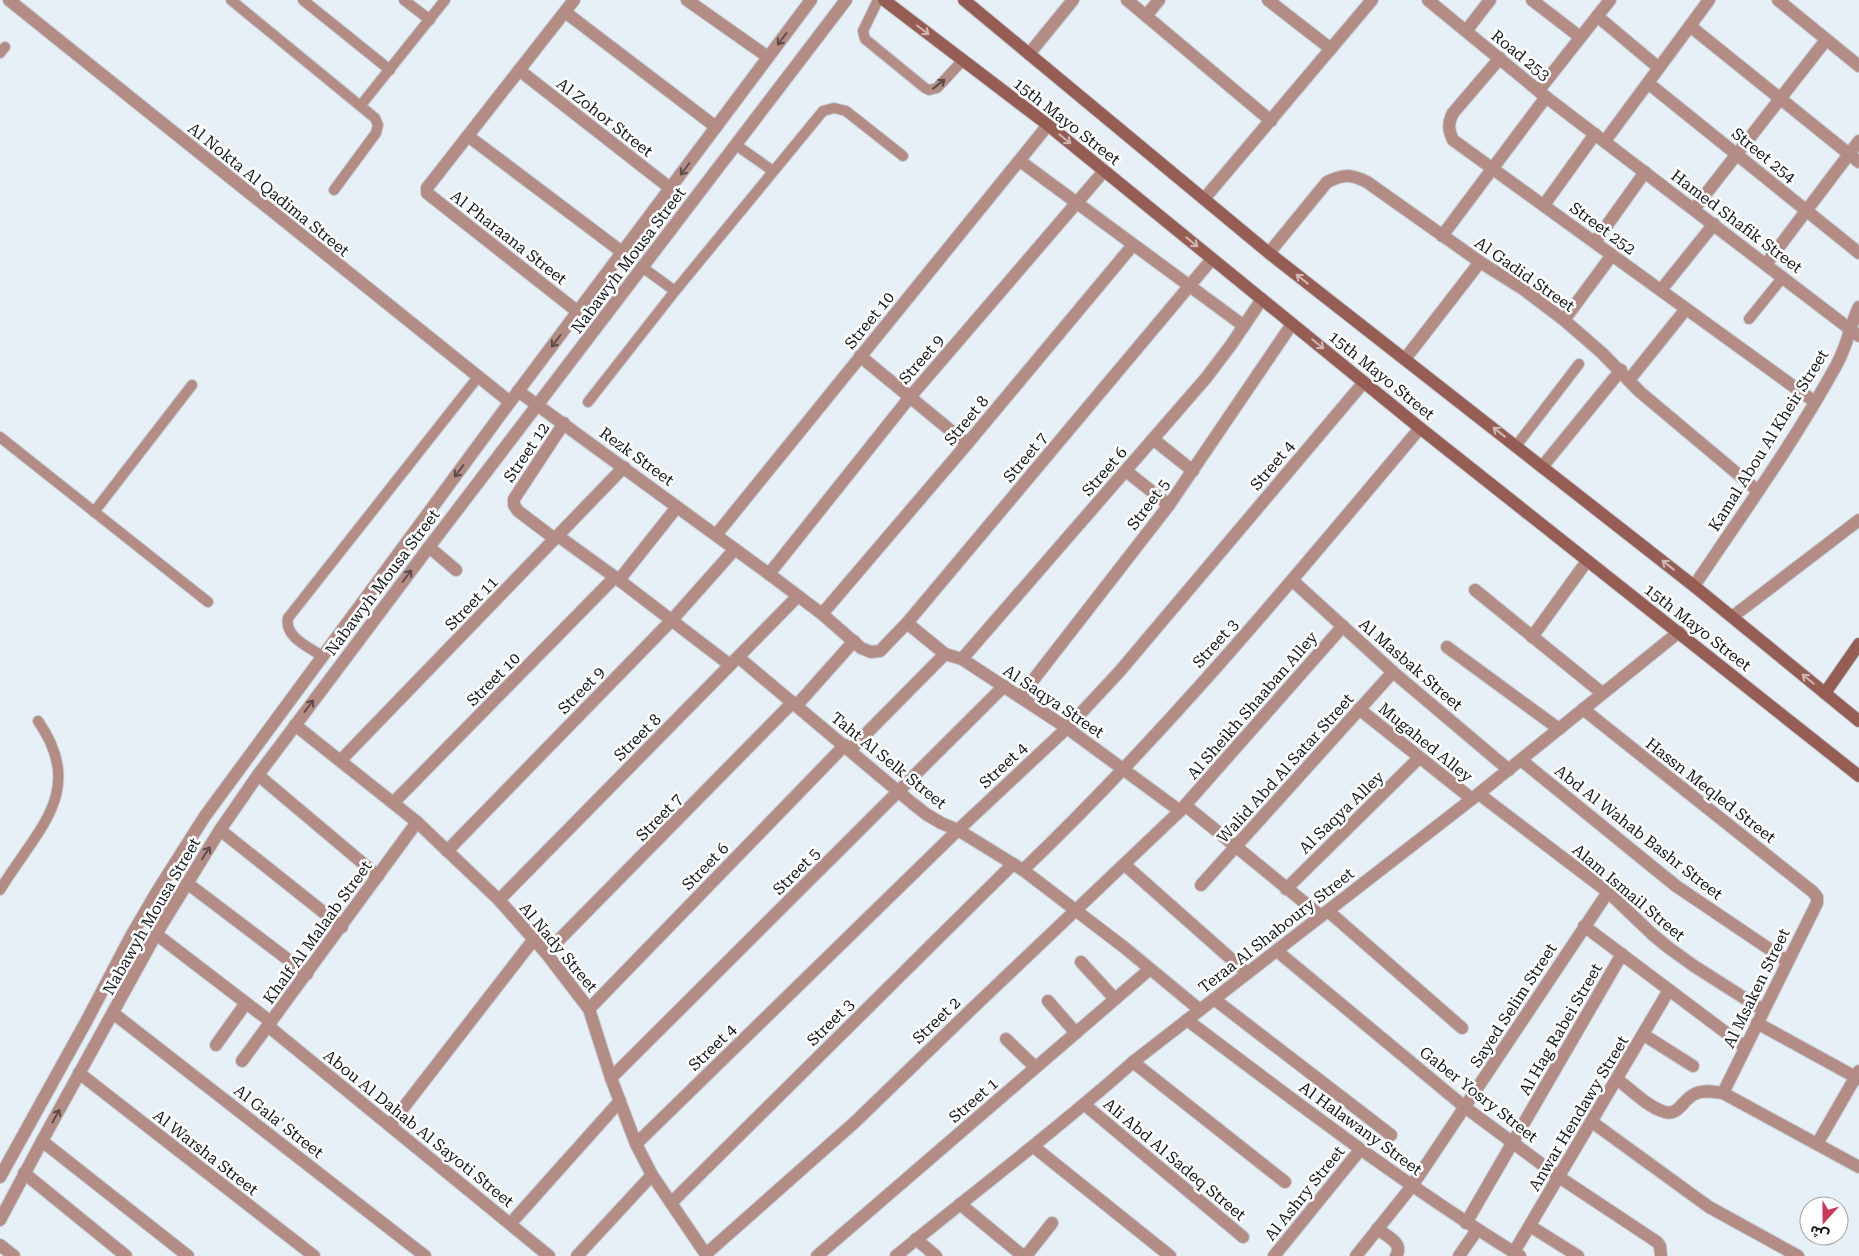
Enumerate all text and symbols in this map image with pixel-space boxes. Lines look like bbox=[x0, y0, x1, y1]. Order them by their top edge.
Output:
one-way arrow bbox=[916, 24, 929, 35]
street label: Road 253 bbox=[1487, 26, 1554, 85]
one-way arrow bbox=[777, 32, 787, 46]
street label: Al Zohor Street bbox=[553, 74, 657, 161]
street label: 15th Mayo Street bbox=[1009, 74, 1124, 169]
one-way arrow bbox=[932, 79, 945, 90]
street label: Al Nokta Al Qadima Street bbox=[184, 118, 353, 260]
street label: Street 254 bbox=[1728, 124, 1800, 187]
one-way arrow bbox=[1059, 134, 1072, 145]
one-way arrow bbox=[679, 162, 690, 175]
street label: Hamed Shafik Street bbox=[1667, 166, 1806, 277]
street label: Nabawyh Mousa Street bbox=[567, 183, 690, 337]
street label: Al Pharaana Street bbox=[447, 186, 571, 289]
street label: Street 252 bbox=[1566, 198, 1639, 259]
street label: Al Gadid Street bbox=[1471, 233, 1578, 316]
one-way arrow bbox=[1185, 236, 1198, 247]
one-way arrow bbox=[1296, 273, 1309, 284]
street label: Street 10 bbox=[841, 288, 898, 353]
street label: 15th Mayo Street bbox=[1325, 327, 1438, 424]
street label: Street 9 bbox=[895, 331, 948, 388]
one-way arrow bbox=[550, 334, 561, 347]
one-way arrow bbox=[1311, 339, 1324, 350]
street label: Kamal Abou Al Kheir Street bbox=[1705, 346, 1832, 535]
street label: Street 8 bbox=[940, 392, 993, 449]
street label: Street 12 bbox=[500, 419, 553, 486]
street label: Rezk Street bbox=[596, 423, 678, 490]
one-way arrow bbox=[1493, 427, 1506, 438]
street label: Street 7 bbox=[999, 429, 1052, 486]
street label: Street 4 bbox=[1246, 437, 1299, 494]
street label: Street 6 bbox=[1078, 443, 1131, 500]
one-way arrow bbox=[453, 464, 464, 477]
street label: Street 5 bbox=[1123, 475, 1174, 534]
street label: Nabawyh Mousa Street bbox=[321, 505, 444, 659]
one-way arrow bbox=[1662, 560, 1675, 571]
one-way arrow bbox=[402, 569, 412, 583]
street label: Street 11 bbox=[441, 572, 502, 634]
street label: 15th Mayo Street bbox=[1640, 580, 1755, 675]
street label: Al Masbak Street bbox=[1355, 614, 1466, 714]
street label: Street 3 bbox=[1189, 615, 1242, 672]
street label: Al Sheikh Shaaban Alley bbox=[1183, 627, 1322, 783]
street label: Street 10 bbox=[463, 649, 524, 710]
street label: Al Saqya Street bbox=[1000, 661, 1108, 742]
street label: Street 9 bbox=[554, 663, 609, 718]
one-way arrow bbox=[1801, 673, 1814, 684]
street label: Walid Abd Al Satar Street bbox=[1213, 690, 1358, 847]
street label: Mugahed Alley bbox=[1375, 699, 1477, 786]
one-way arrow bbox=[304, 700, 315, 713]
street label: Taht Al Selk Street bbox=[827, 708, 950, 813]
street label: Street 8 bbox=[610, 710, 665, 765]
street label: Hassn Meqled Street bbox=[1642, 734, 1779, 847]
street label: Street 4 bbox=[975, 738, 1031, 792]
street label: Abd Al Wahab Bashr Street bbox=[1551, 761, 1726, 904]
street label: Al Saqya Alley bbox=[1295, 767, 1388, 858]
street label: Street 7 bbox=[632, 790, 687, 845]
street label: Nabawyh Mousa Street bbox=[99, 834, 204, 998]
street label: Street 6 bbox=[678, 839, 733, 894]
street label: Alam Ismail Street bbox=[1569, 840, 1689, 945]
street label: Street 5 bbox=[769, 844, 824, 899]
one-way arrow bbox=[200, 846, 211, 860]
street label: Khalf Al Malaab Street bbox=[259, 857, 376, 1008]
street label: Teraa Al Shaboury Street bbox=[1195, 864, 1358, 997]
street label: Al Nady Street bbox=[516, 899, 602, 996]
street label: Al Msaken Street bbox=[1719, 925, 1794, 1051]
street label: Sayed Selim Street bbox=[1466, 940, 1561, 1071]
street label: Al Hag Rabei Street bbox=[1515, 960, 1606, 1099]
street label: Street 2 bbox=[909, 993, 964, 1048]
street label: Street 3 bbox=[803, 995, 858, 1050]
street label: Street 4 bbox=[685, 1020, 740, 1075]
street label: Anwar Hendawy Street bbox=[1525, 1032, 1632, 1194]
street label: Gaber Yosry Street bbox=[1416, 1042, 1542, 1146]
street label: Abou Al Dahab Al Sayoti Street bbox=[320, 1046, 518, 1211]
street label: Street 1 bbox=[945, 1074, 1002, 1127]
street label: Al Halawany Street bbox=[1296, 1078, 1426, 1179]
street label: Al Gala' Street bbox=[230, 1081, 327, 1162]
street label: Ali Abd Al Sadeq Street bbox=[1100, 1094, 1250, 1224]
street label: Al Warsha Street bbox=[149, 1106, 262, 1199]
one-way arrow bbox=[51, 1108, 61, 1123]
street label: Al Ashry Street bbox=[1261, 1142, 1348, 1244]
north arrow bbox=[1799, 1196, 1849, 1246]
text: ش bbox=[1808, 1222, 1831, 1244]

